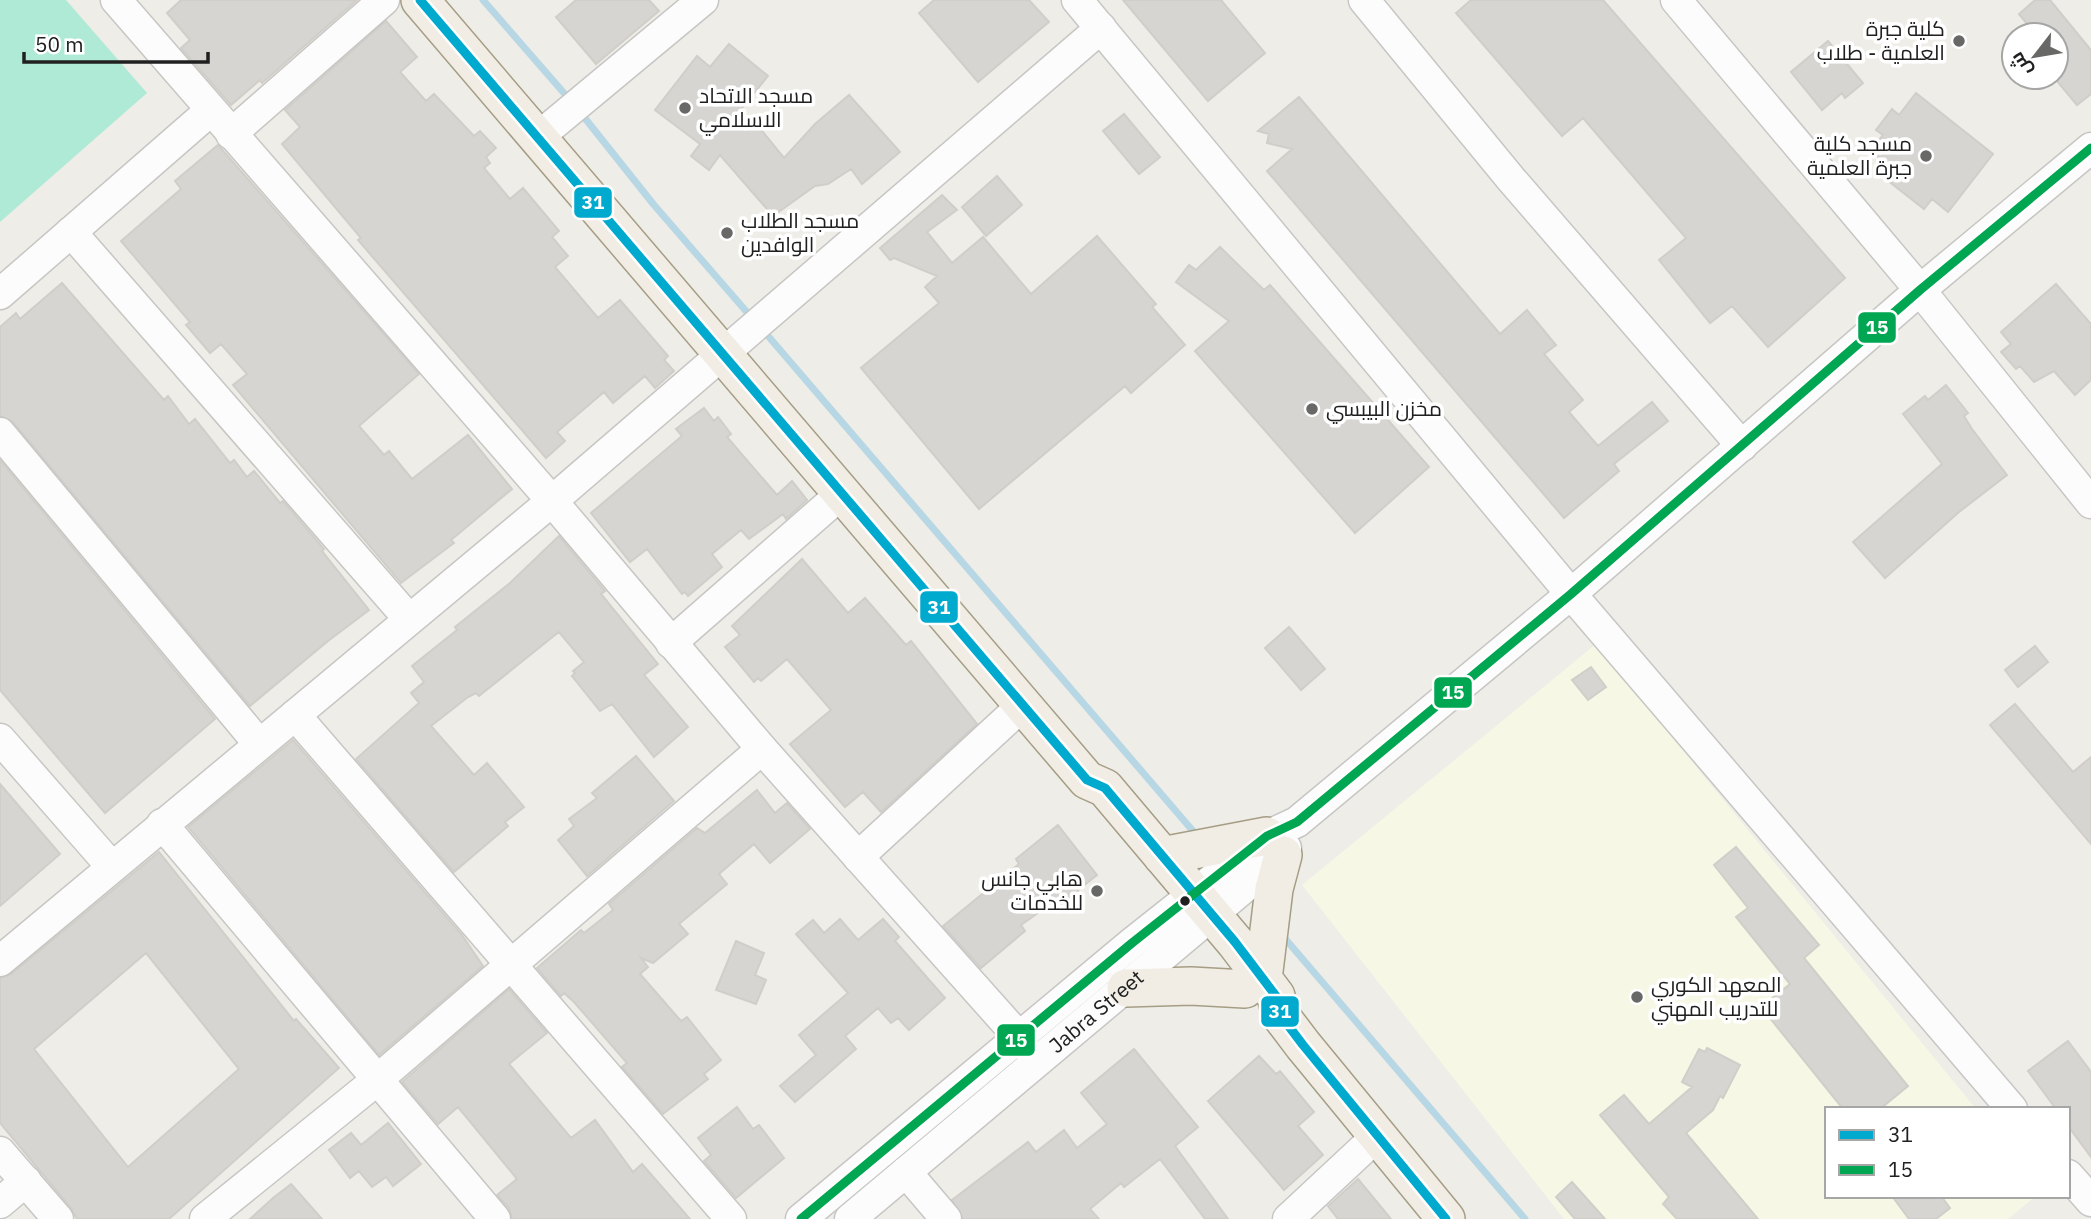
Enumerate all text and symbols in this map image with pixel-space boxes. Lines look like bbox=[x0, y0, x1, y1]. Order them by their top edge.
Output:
place label: كلية جبرة العلمية - طلاب bbox=[1817, 14, 1945, 66]
scale bar bbox=[24, 21, 208, 65]
north arrow bbox=[2000, 21, 2070, 91]
text: 50 m bbox=[35, 30, 84, 58]
marker: كلية جبرة العلمية - طلاب bbox=[1951, 33, 1967, 49]
text: ش bbox=[2004, 48, 2037, 81]
place label: مسجد الاتحاد الاسلامي bbox=[699, 81, 813, 136]
marker: مسجد الاتحاد الاسلامي bbox=[677, 100, 693, 116]
place label: مسجد كلية جبرة العلمية bbox=[1807, 129, 1912, 181]
marker: مسجد كلية جبرة العلمية bbox=[1918, 148, 1934, 164]
line badge: 31 bbox=[573, 186, 613, 219]
text: 31 bbox=[582, 190, 605, 214]
place label: مسجد الطلاب الوافدين bbox=[741, 206, 859, 258]
marker: مسجد الطلاب الوافدين bbox=[719, 225, 735, 241]
line badge: 15 bbox=[1857, 311, 1897, 344]
text: 15 bbox=[1866, 315, 1888, 339]
place label: مخزن البيبسي bbox=[1326, 394, 1442, 424]
marker: مخزن البيبسي bbox=[1304, 401, 1320, 417]
line badge: 31 bbox=[919, 590, 959, 624]
text: 31 bbox=[928, 595, 951, 619]
line badge: 15 bbox=[1433, 676, 1473, 709]
text: 15 bbox=[1442, 680, 1464, 704]
place label: هابي جانس للخدمات bbox=[981, 864, 1083, 916]
marker: هابي جانس للخدمات bbox=[1089, 883, 1105, 899]
unlabelled marker bbox=[1178, 894, 1192, 908]
street label: Jabra Street bbox=[1043, 963, 1149, 1059]
place label: المعهد الكوري للتدريب المهني bbox=[1651, 970, 1782, 1025]
marker: المعهد الكوري للتدريب المهني bbox=[1629, 989, 1645, 1005]
line badge: 31 bbox=[1260, 995, 1300, 1028]
text: 31 bbox=[1269, 999, 1292, 1023]
line badge: 15 bbox=[996, 1023, 1036, 1057]
text: 15 bbox=[1005, 1028, 1027, 1052]
legend bbox=[1825, 1107, 2070, 1198]
text: 31 bbox=[1888, 1120, 1913, 1148]
text: 15 bbox=[1888, 1155, 1913, 1183]

